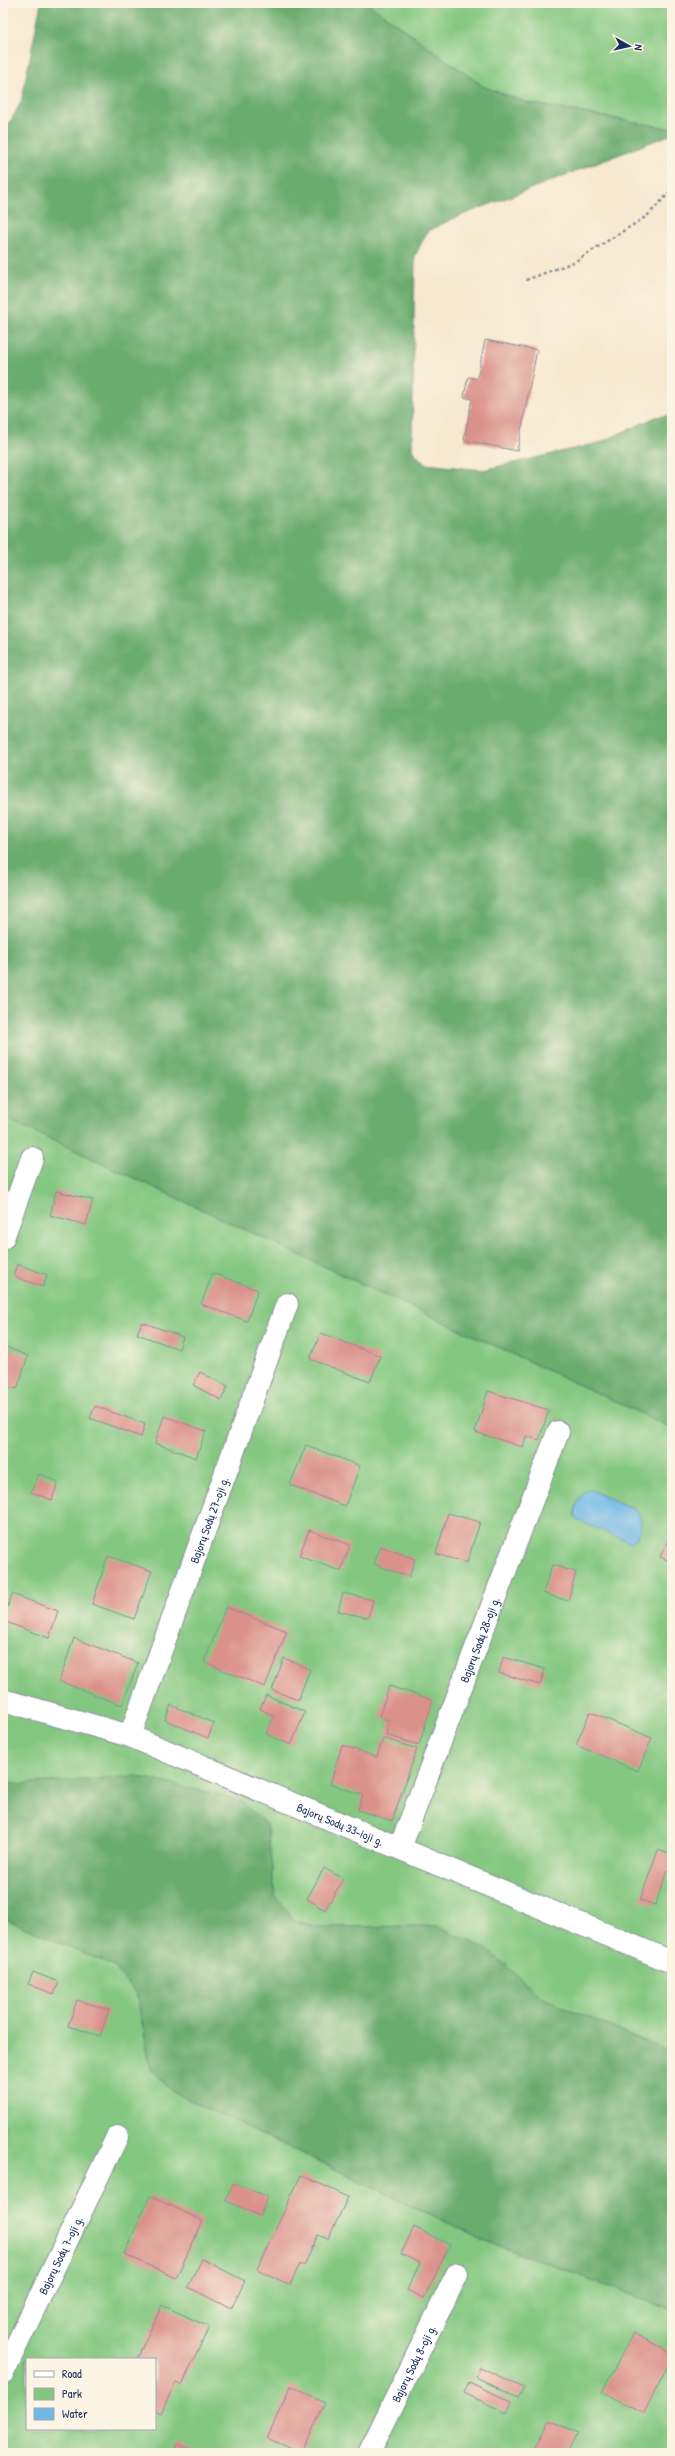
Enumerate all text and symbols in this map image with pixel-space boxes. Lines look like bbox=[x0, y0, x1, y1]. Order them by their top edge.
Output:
north arrow bbox=[609, 26, 649, 66]
text: N bbox=[632, 44, 646, 51]
street label: Bajorų Sodų 27-oji g. bbox=[185, 1474, 232, 1565]
street label: Bajorų Sodų 28-oji g. bbox=[455, 1594, 503, 1685]
street label: Bajorų Sodų 33-ioji g. bbox=[294, 1798, 386, 1849]
street label: Bajorų Sodų 7-oji g. bbox=[34, 2213, 86, 2297]
street label: Bajorų Sodų 8-oji g. bbox=[387, 2322, 439, 2405]
legend bbox=[26, 2358, 156, 2430]
text: Road bbox=[62, 2365, 82, 2382]
text: Park bbox=[62, 2385, 82, 2402]
text: Water bbox=[62, 2405, 88, 2422]

